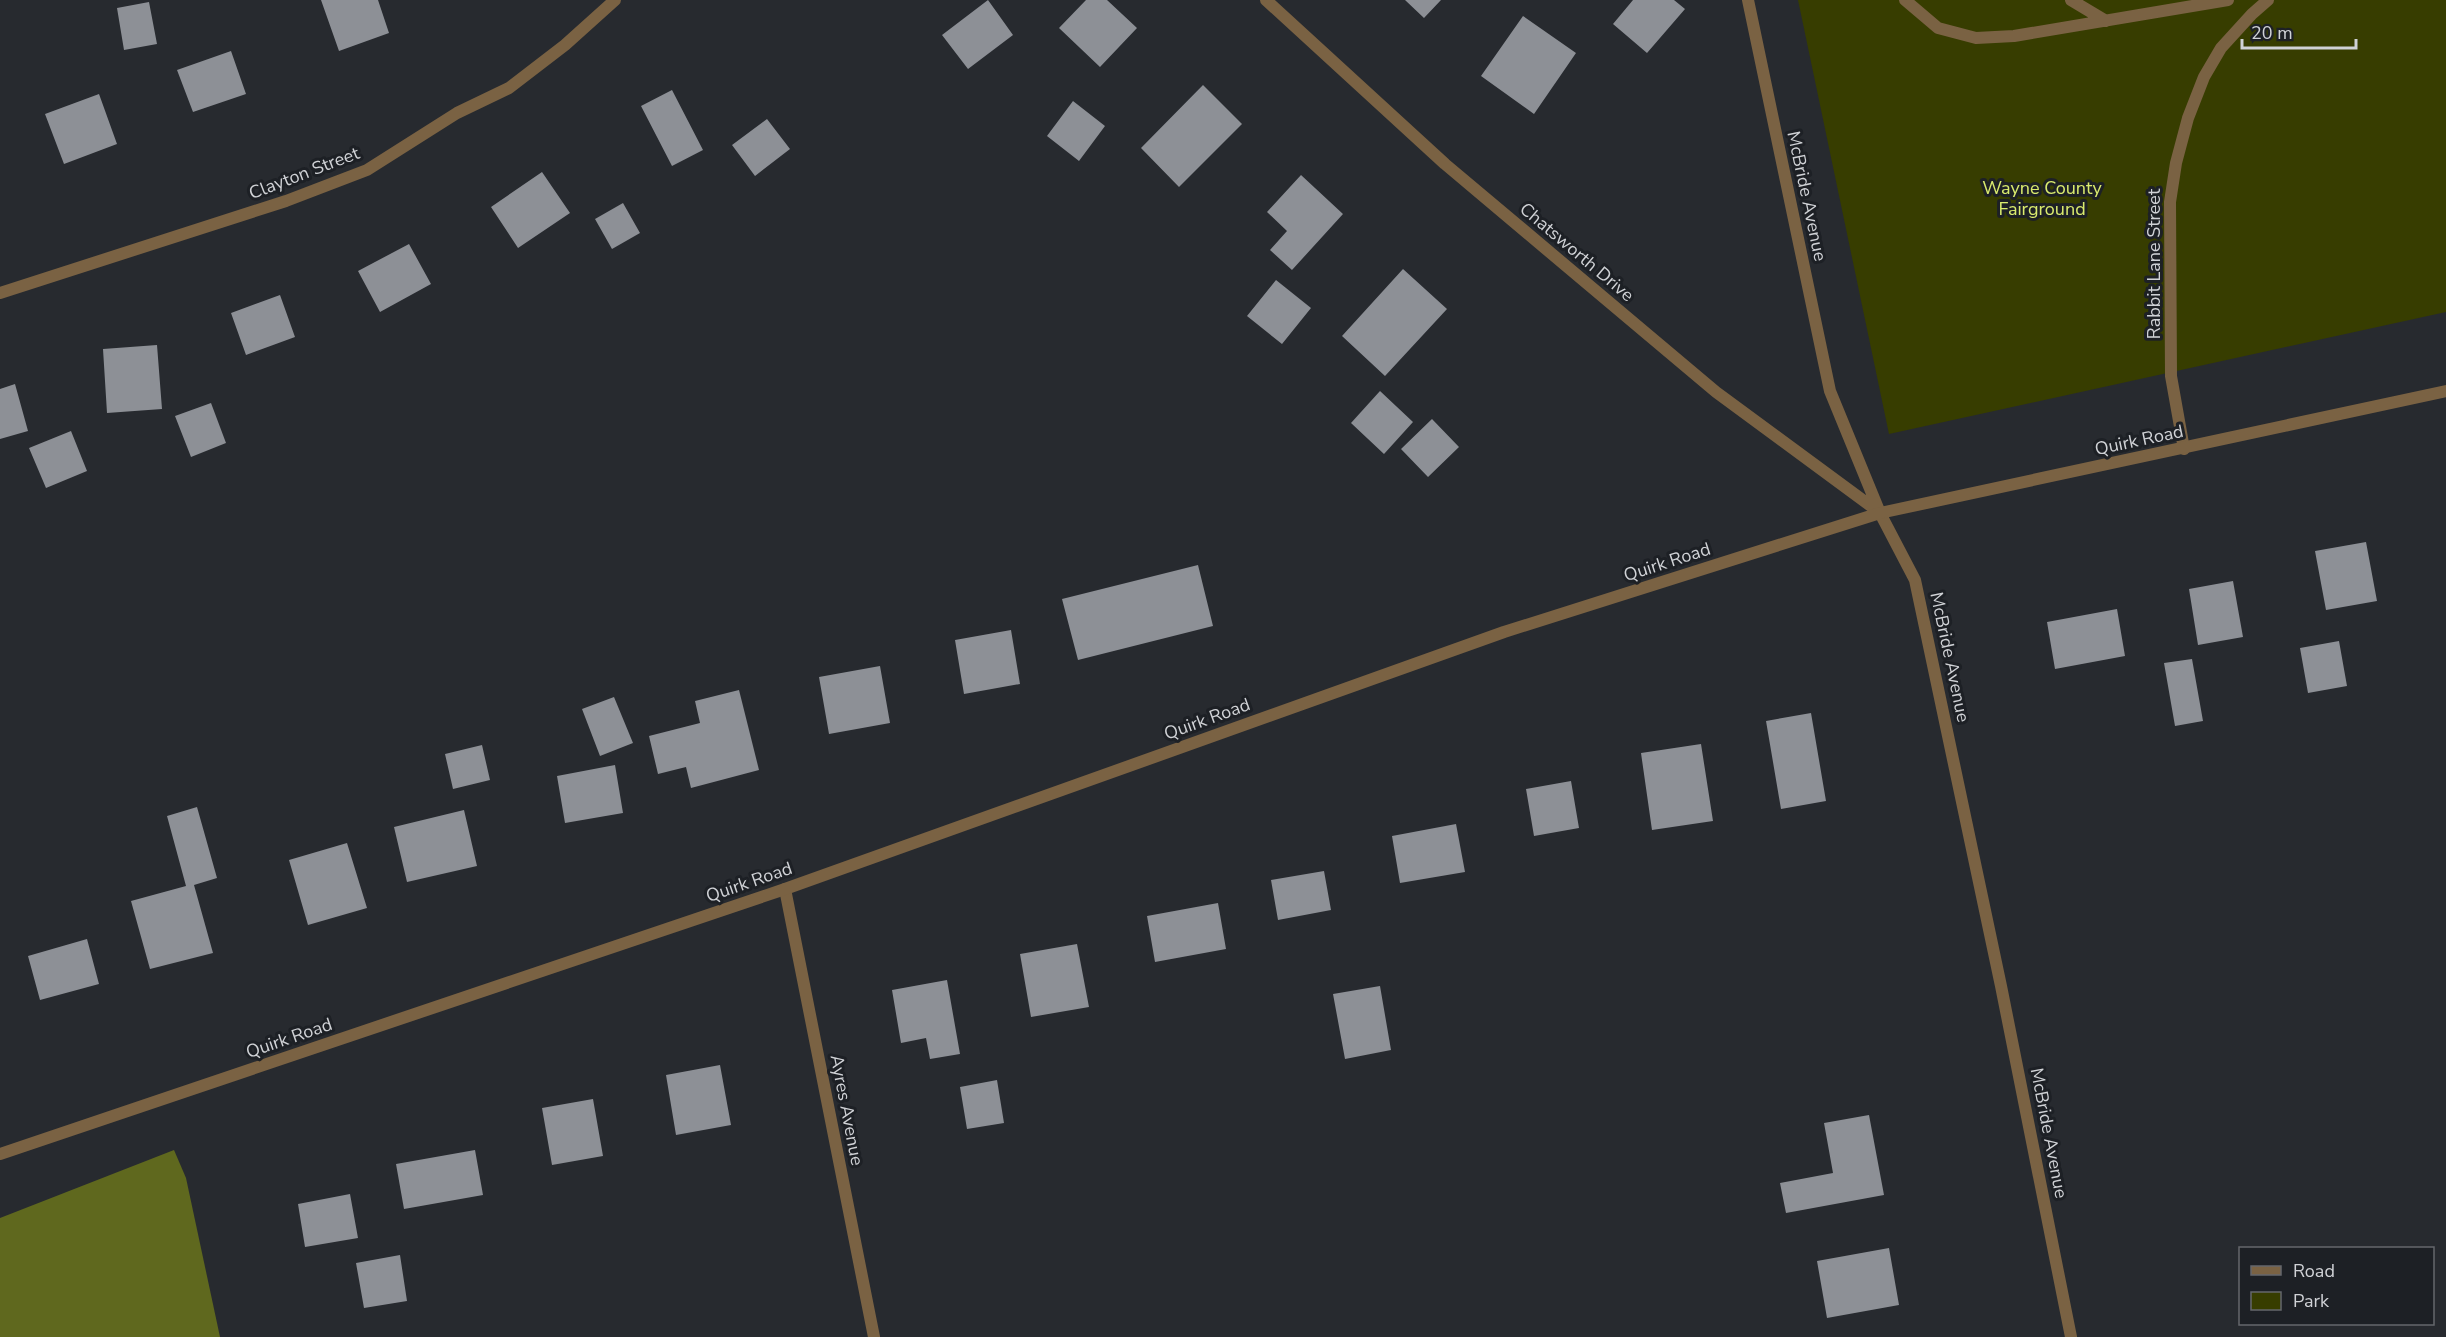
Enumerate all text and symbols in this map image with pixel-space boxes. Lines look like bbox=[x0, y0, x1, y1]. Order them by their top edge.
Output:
scale bar bbox=[2242, 12, 2356, 50]
text: 20 m bbox=[2251, 21, 2293, 45]
street label: McBride Avenue bbox=[1781, 129, 1833, 263]
street label: Clayton Street bbox=[245, 141, 363, 205]
park label: Wayne County Fairground bbox=[1982, 176, 2102, 221]
street label: Rabbit Lane Street bbox=[2142, 188, 2166, 339]
street label: Chatsworth Drive bbox=[1515, 197, 1639, 307]
street label: Quirk Road bbox=[2092, 419, 2186, 461]
street label: Quirk Road bbox=[1620, 537, 1714, 587]
street label: McBride Avenue bbox=[1924, 590, 1976, 724]
street label: Quirk Road bbox=[1161, 692, 1253, 746]
street label: Quirk Road bbox=[703, 856, 795, 908]
street label: Quirk Road bbox=[243, 1012, 335, 1064]
street label: Ayres Avenue bbox=[825, 1053, 869, 1167]
street label: McBride Avenue bbox=[2025, 1066, 2073, 1200]
legend bbox=[2239, 1247, 2434, 1325]
text: Road bbox=[2293, 1259, 2335, 1283]
text: Park bbox=[2293, 1289, 2330, 1313]

